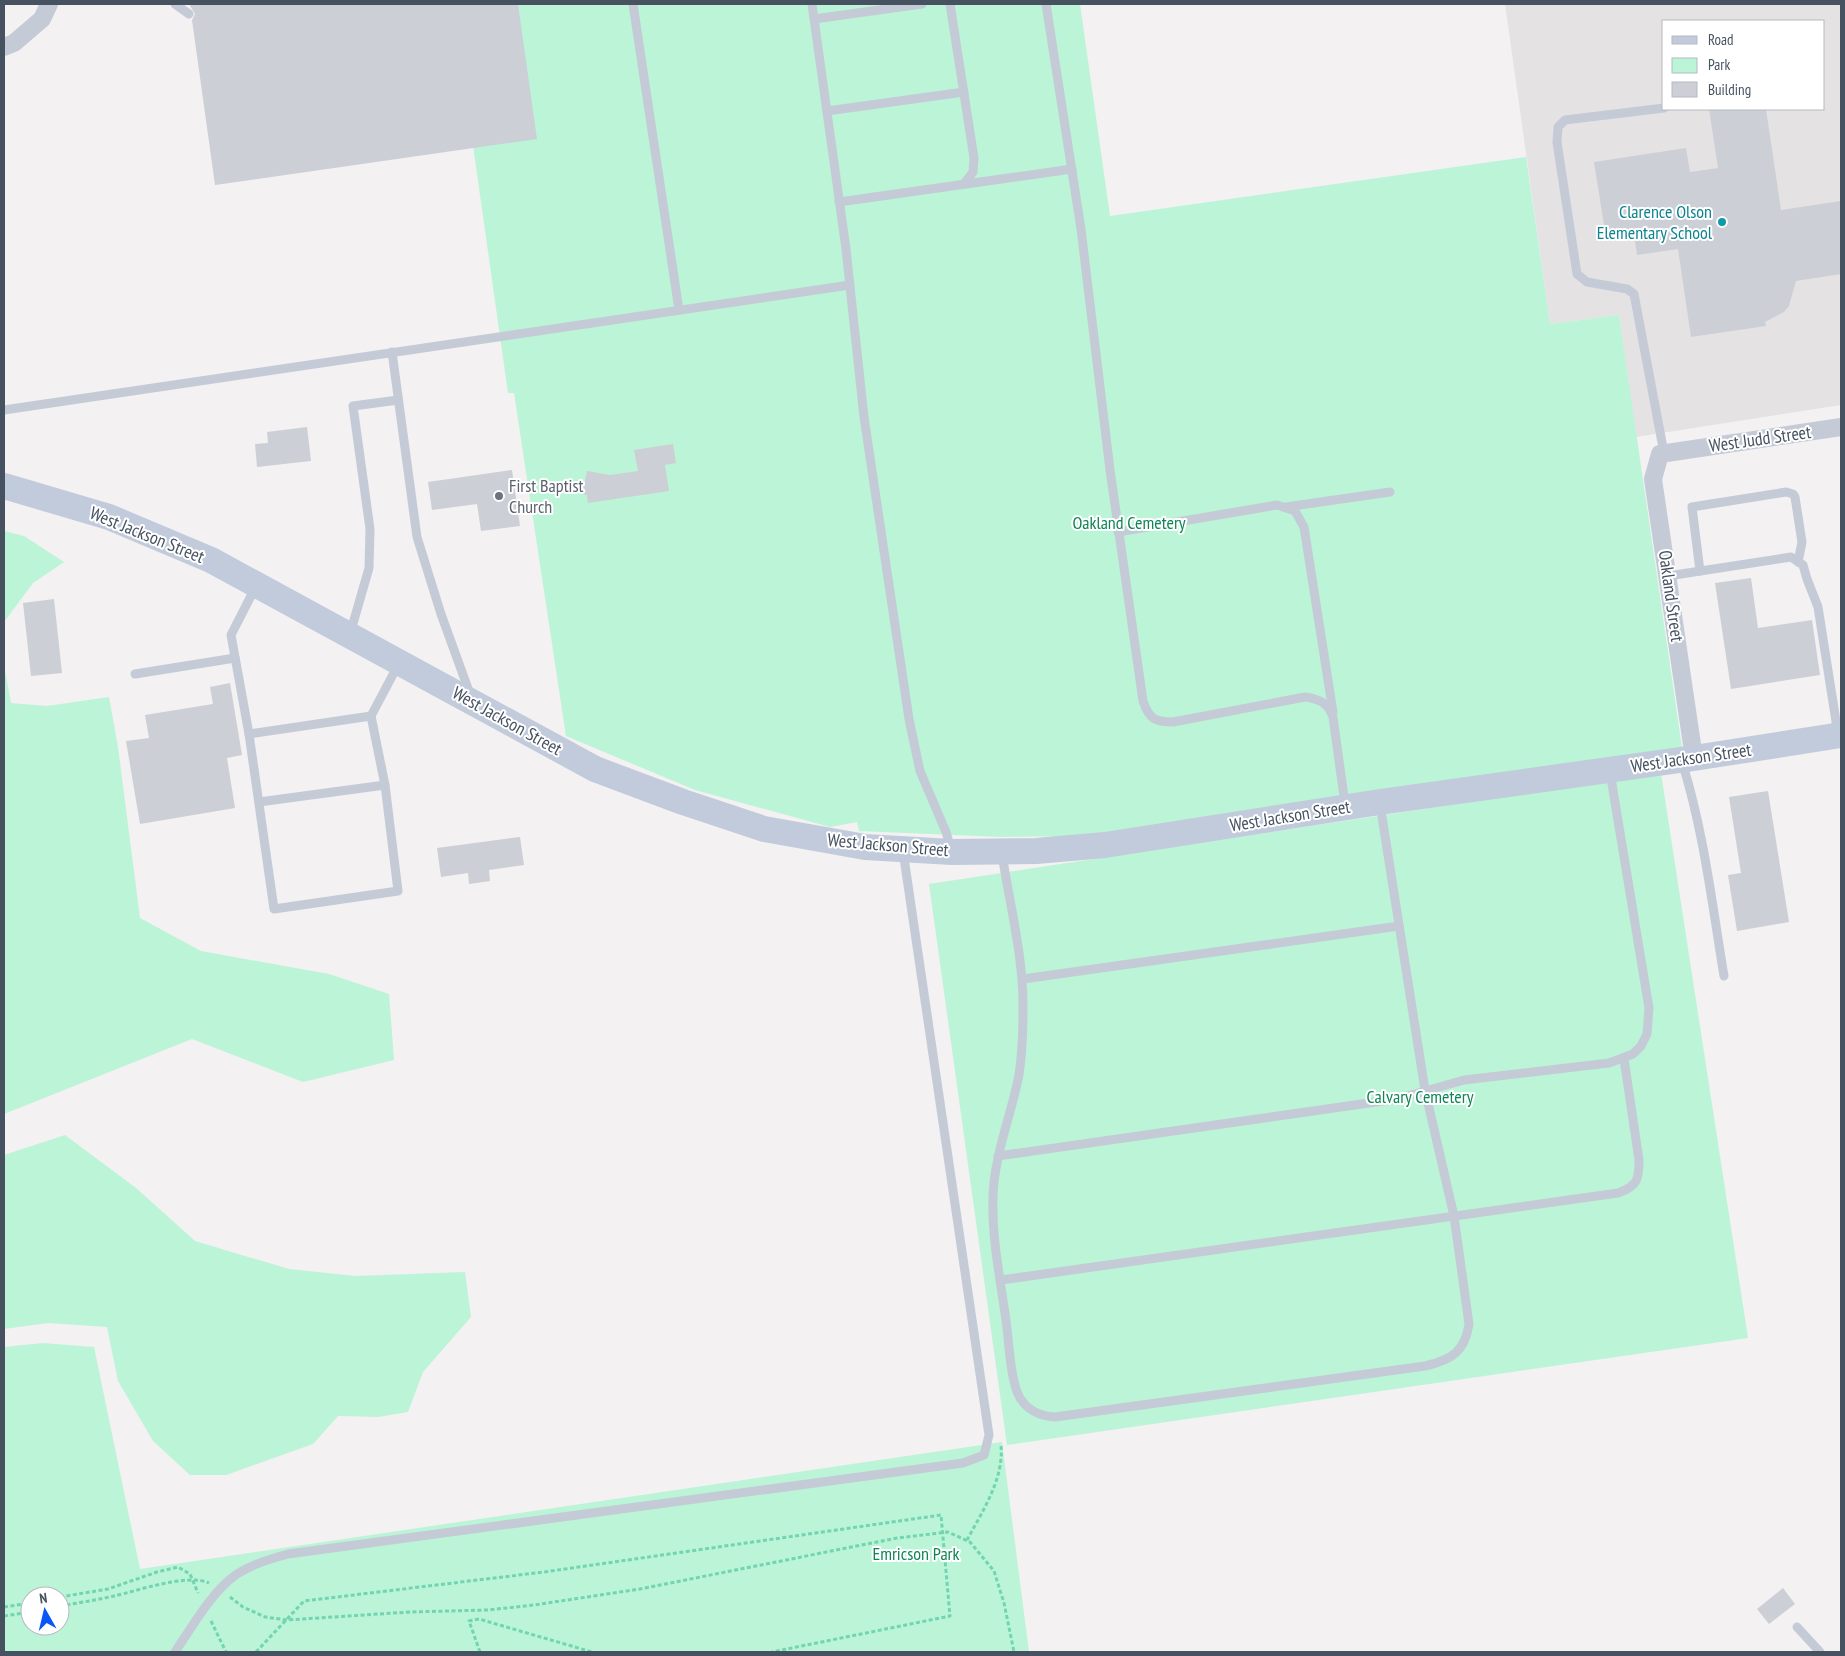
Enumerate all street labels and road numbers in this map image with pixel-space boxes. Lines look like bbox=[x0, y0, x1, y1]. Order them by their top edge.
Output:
street label: West Judd Street bbox=[1708, 420, 1812, 457]
street label: West Jackson Street bbox=[87, 501, 208, 568]
street label: Oakland Street bbox=[1654, 549, 1689, 643]
street label: West Jackson Street bbox=[449, 681, 566, 760]
street label: West Jackson Street bbox=[1629, 738, 1753, 777]
street label: West Jackson Street bbox=[1228, 795, 1352, 836]
street label: West Jackson Street bbox=[827, 828, 950, 861]

